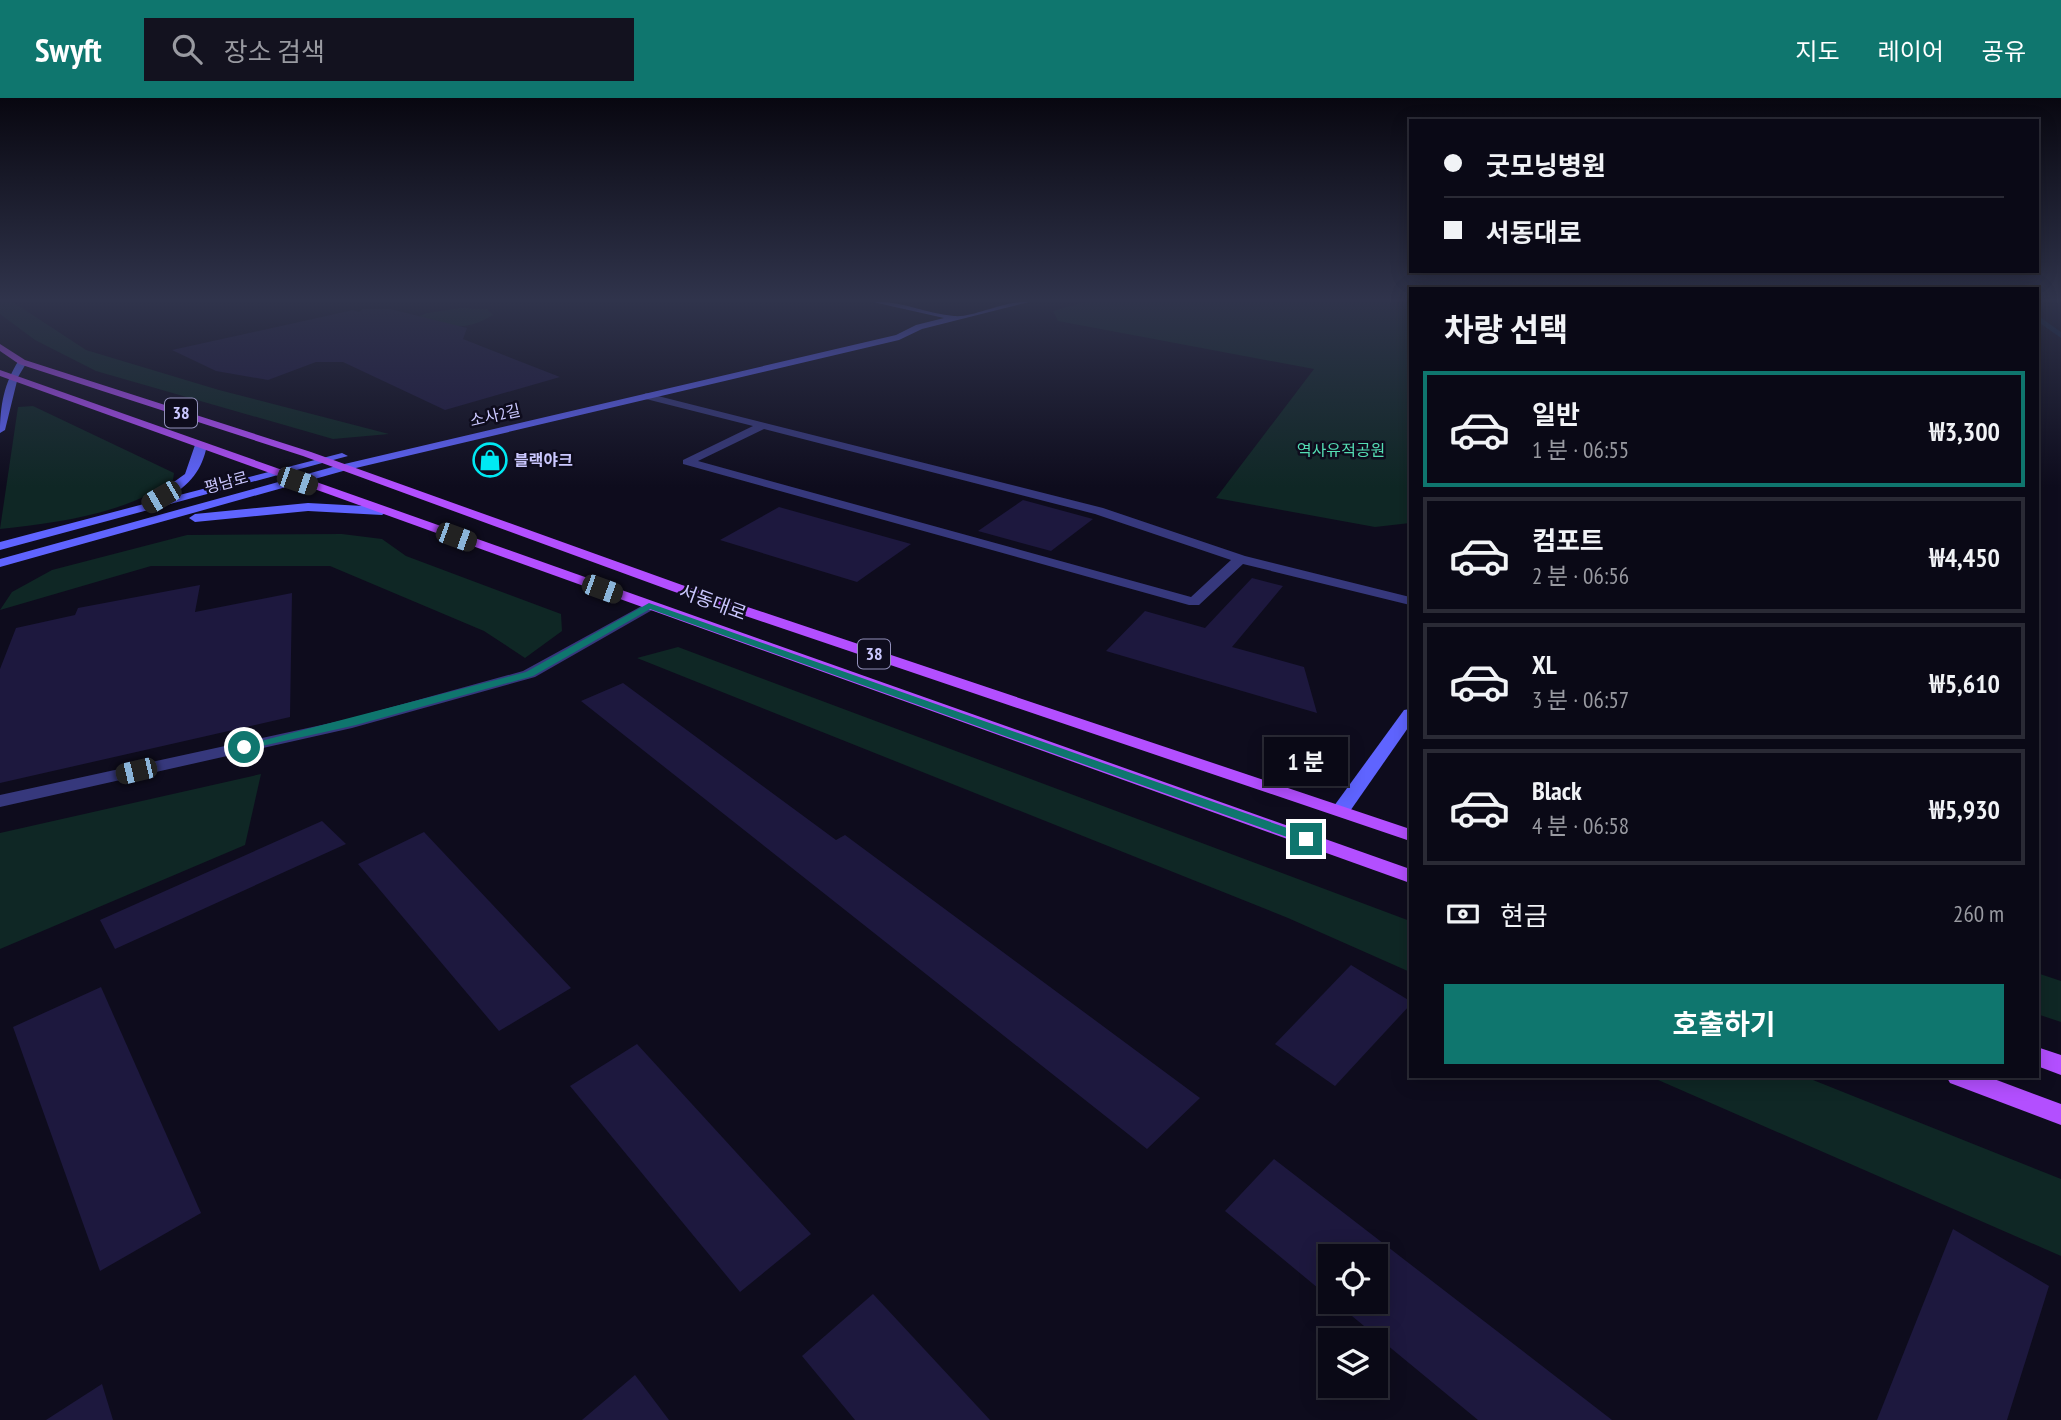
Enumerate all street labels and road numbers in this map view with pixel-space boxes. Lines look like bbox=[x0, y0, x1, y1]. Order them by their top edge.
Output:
road number: 38 bbox=[165, 398, 197, 428]
street label: 소사2길 bbox=[468, 399, 522, 431]
street label: 평남로 bbox=[202, 467, 250, 497]
street label: 서동대로 bbox=[676, 579, 750, 625]
road number: 38 bbox=[858, 640, 890, 668]

